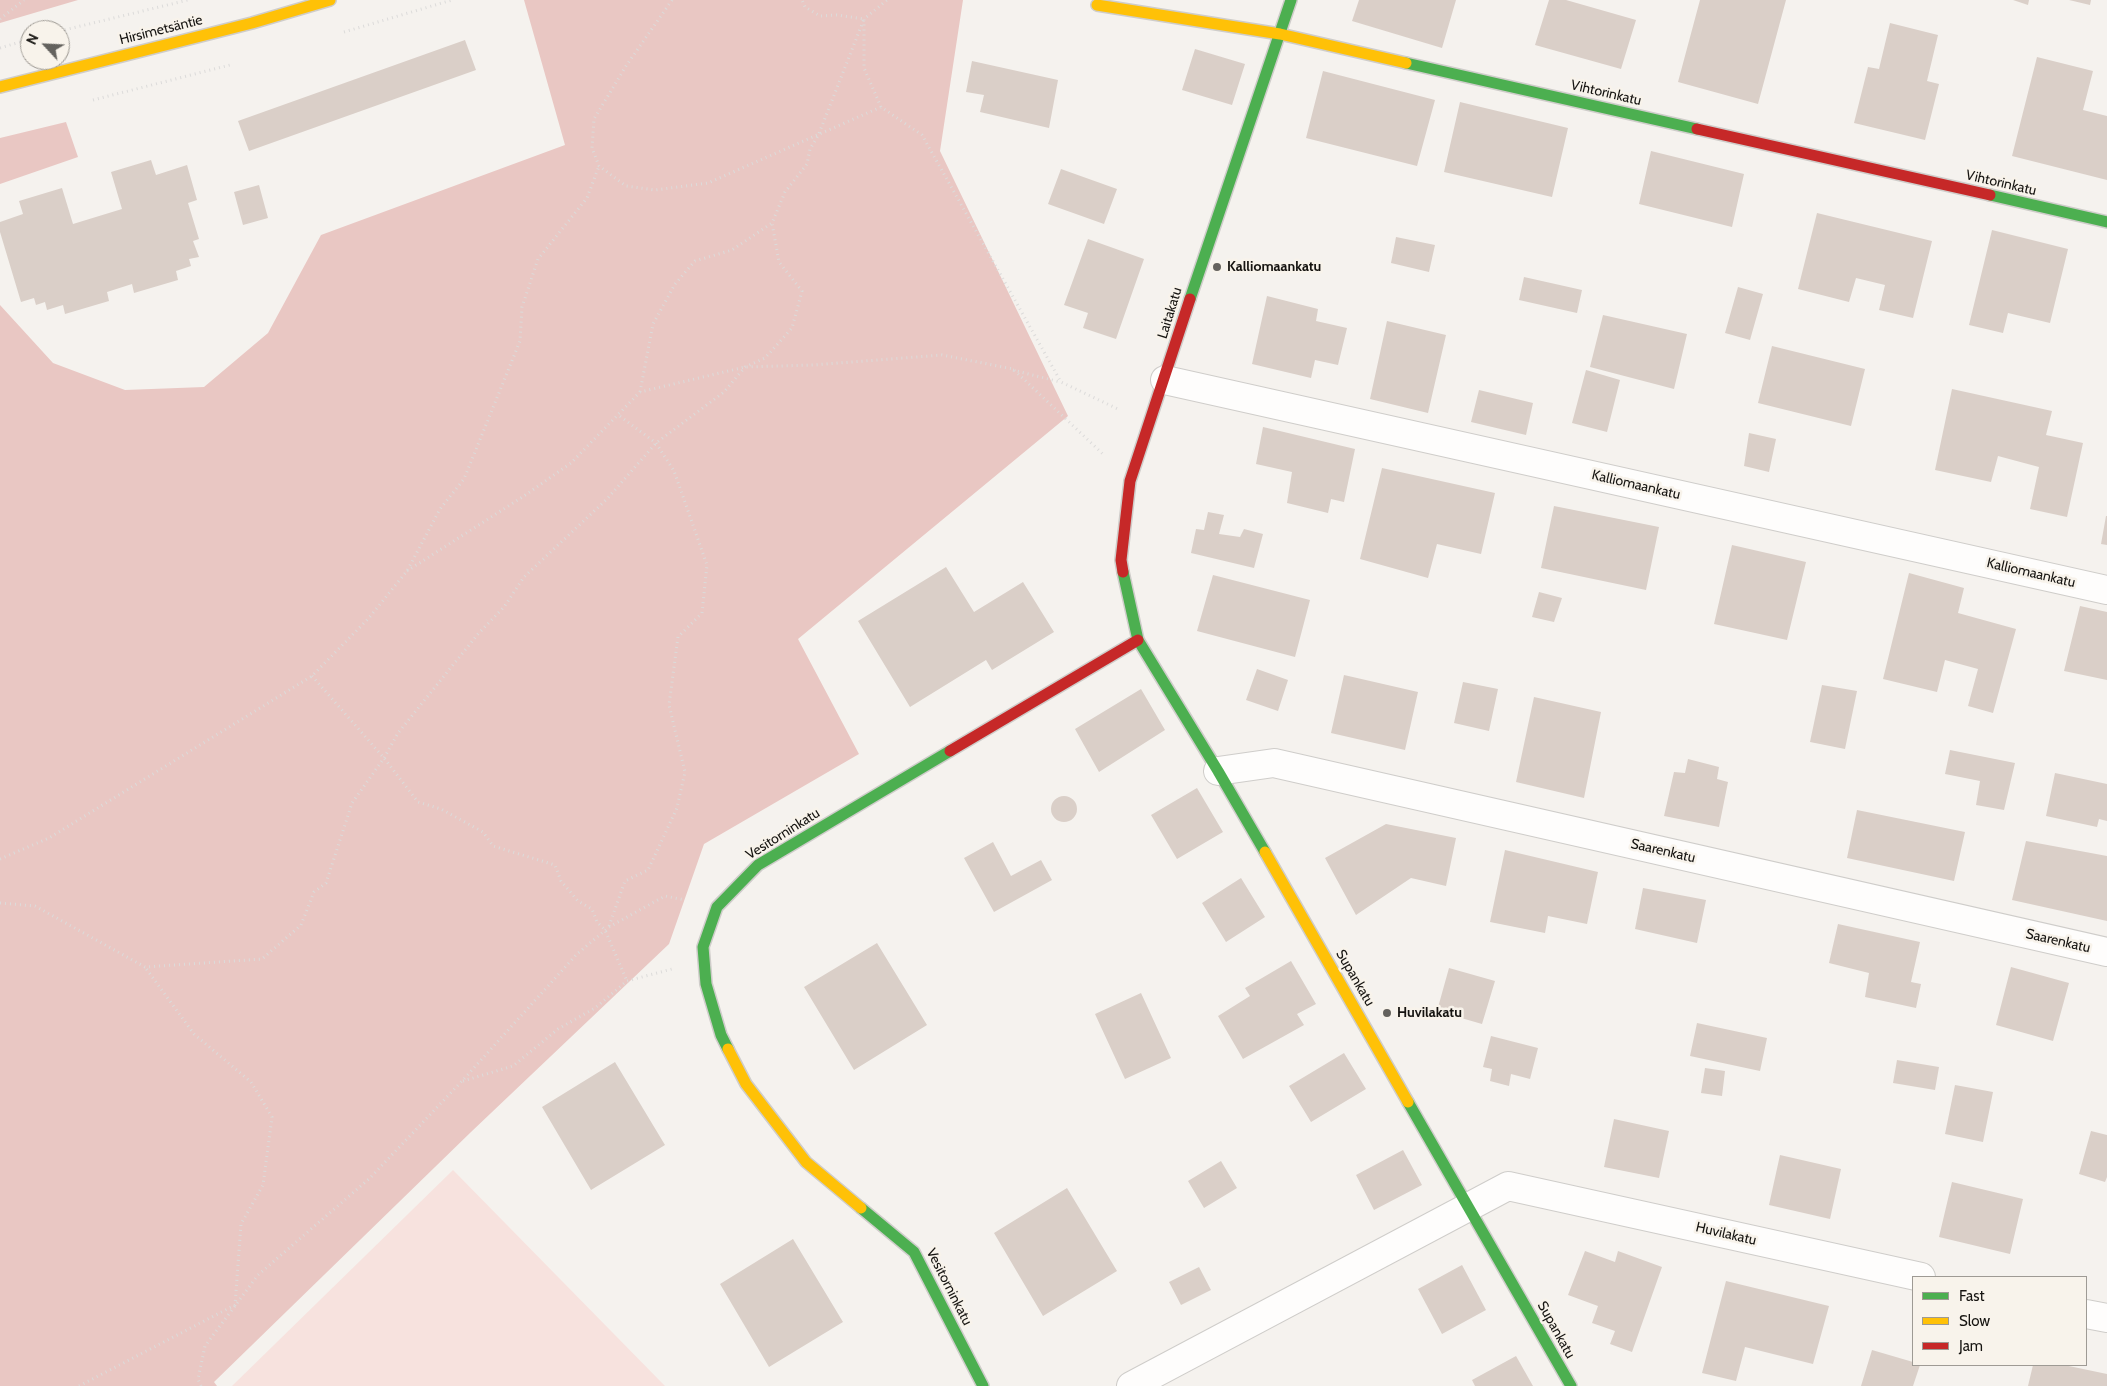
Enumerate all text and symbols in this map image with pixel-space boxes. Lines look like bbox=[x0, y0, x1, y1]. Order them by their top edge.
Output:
street label: Hirsimetsäntie bbox=[118, 12, 204, 48]
north arrow bbox=[20, 20, 70, 70]
text: N bbox=[22, 31, 43, 47]
street label: Vihtorinkatu bbox=[1569, 77, 1643, 109]
street label: Vihtorinkatu bbox=[1964, 167, 2038, 199]
place label: Kalliomaankatu bbox=[1227, 259, 1321, 275]
marker: Kalliomaankatu bbox=[1211, 261, 1223, 273]
street label: Laitakatu bbox=[1154, 285, 1186, 341]
street label: Kalliomaankatu bbox=[1590, 467, 1682, 503]
street label: Kalliomaankatu bbox=[1985, 555, 2077, 591]
street label: Vesitorninkatu bbox=[743, 805, 823, 863]
street label: Saarenkatu bbox=[1629, 835, 1697, 867]
street label: Saarenkatu bbox=[2024, 925, 2092, 957]
street label: Supankatu bbox=[1332, 947, 1378, 1009]
place label: Huvilakatu bbox=[1397, 1005, 1462, 1021]
marker: Huvilakatu bbox=[1381, 1007, 1393, 1019]
street label: Huvilakatu bbox=[1694, 1219, 1758, 1249]
street label: Vesitorninkatu bbox=[922, 1246, 976, 1328]
legend bbox=[1912, 1276, 2087, 1366]
text: Fast bbox=[1959, 1287, 1984, 1305]
street label: Supankatu bbox=[1533, 1299, 1579, 1361]
text: Slow bbox=[1959, 1312, 1990, 1330]
text: Jam bbox=[1959, 1337, 1983, 1355]

